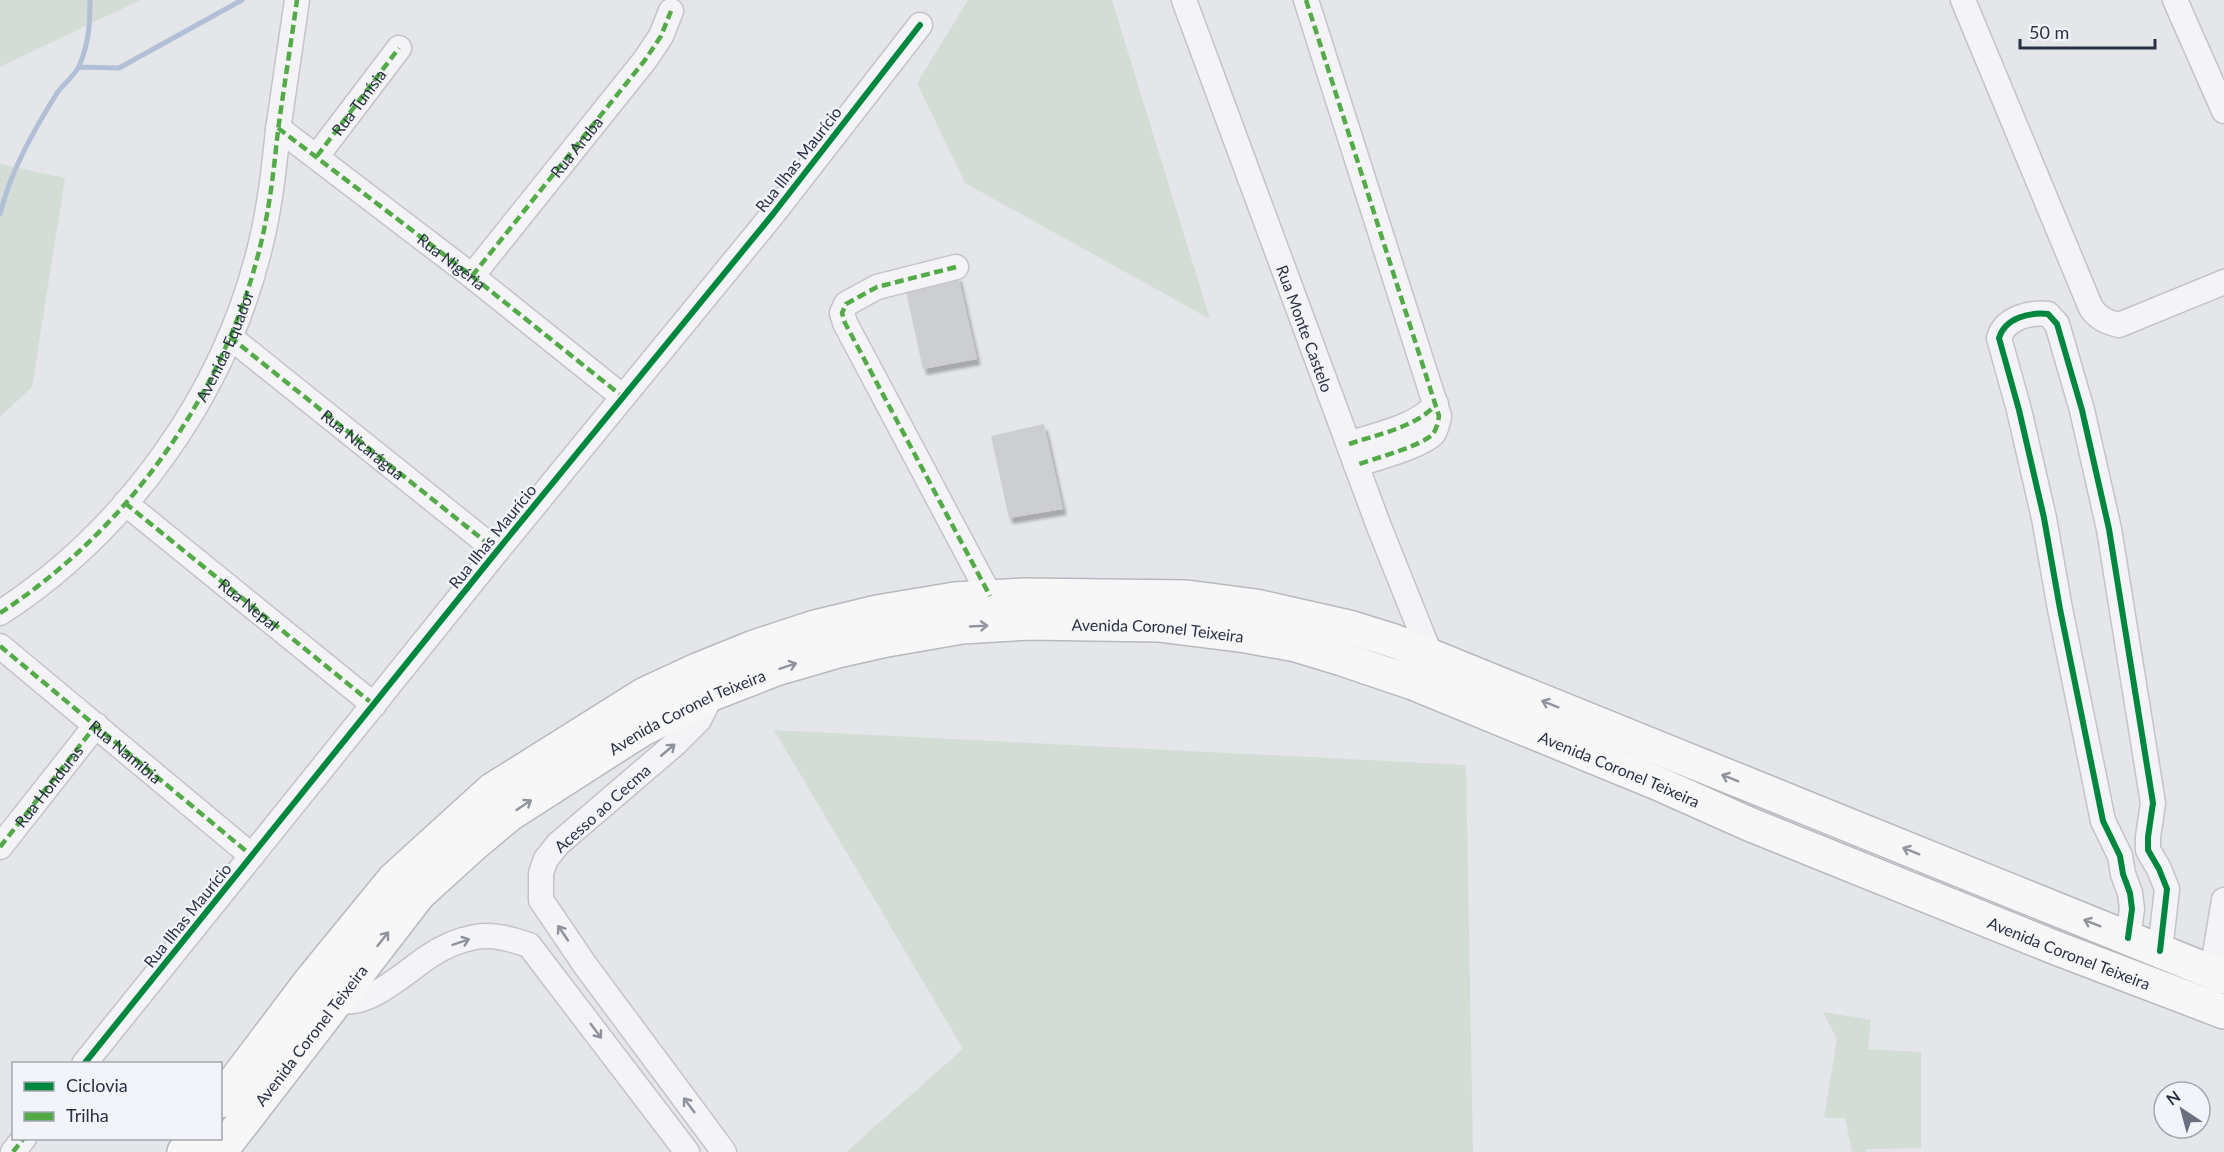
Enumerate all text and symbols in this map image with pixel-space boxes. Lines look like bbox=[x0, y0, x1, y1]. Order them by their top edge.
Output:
scale bar bbox=[2020, 12, 2155, 50]
text: 50 m bbox=[2029, 21, 2069, 43]
street label: Rua Tunísia bbox=[327, 65, 389, 139]
street label: Rua Ilhas Maurício bbox=[751, 103, 845, 215]
street label: Rua Aruba bbox=[546, 112, 606, 181]
street label: Rua Nigéria bbox=[414, 229, 490, 293]
street label: Rua Monte Castelo bbox=[1273, 262, 1338, 394]
street label: Avenida Equador bbox=[191, 288, 256, 404]
street label: Rua Nicarágua bbox=[318, 405, 409, 483]
street label: Rua Ilhas Maurício bbox=[444, 480, 540, 592]
street label: Rua Nepal bbox=[215, 574, 283, 634]
street label: Avenida Coronel Teixeira bbox=[1071, 614, 1245, 645]
one-way arrow bbox=[968, 621, 988, 632]
one-way arrow bbox=[778, 659, 797, 670]
street label: Avenida Coronel Teixeira bbox=[605, 665, 768, 758]
one-way arrow bbox=[1541, 698, 1559, 709]
street label: Rua Namíbia bbox=[86, 715, 166, 787]
street label: Avenida Coronel Teixeira bbox=[1536, 726, 1703, 810]
street label: Rua Honduras bbox=[10, 741, 86, 831]
one-way arrow bbox=[660, 743, 675, 757]
street label: Acesso ao Cecma bbox=[550, 760, 654, 856]
one-way arrow bbox=[1721, 772, 1740, 783]
one-way arrow bbox=[515, 799, 531, 811]
one-way arrow bbox=[1902, 845, 1921, 856]
street label: Rua Ilhas Maurício bbox=[139, 859, 235, 971]
street label: Avenida Coronel Teixeira bbox=[1985, 912, 2153, 993]
one-way arrow bbox=[2083, 917, 2102, 928]
one-way arrow bbox=[556, 924, 569, 941]
one-way arrow bbox=[377, 931, 390, 947]
one-way arrow bbox=[451, 935, 470, 946]
street label: Avenida Coronel Teixeira bbox=[250, 961, 371, 1109]
one-way arrow bbox=[590, 1023, 602, 1039]
legend bbox=[12, 1062, 222, 1140]
text: Ciclovia bbox=[66, 1074, 128, 1096]
north arrow bbox=[2152, 1080, 2212, 1140]
text: N bbox=[2162, 1086, 2183, 1109]
one-way arrow bbox=[683, 1098, 695, 1114]
text: Trilha bbox=[66, 1104, 109, 1126]

